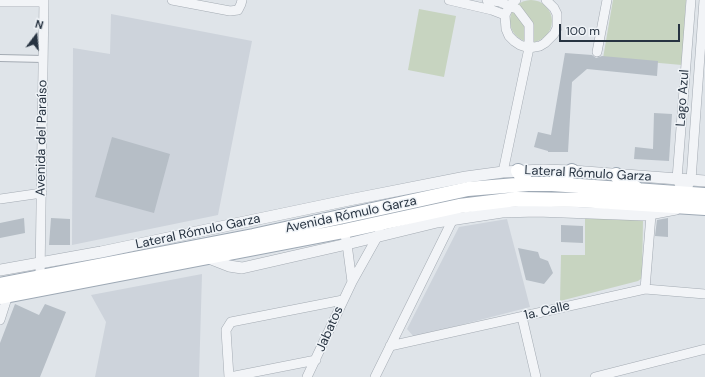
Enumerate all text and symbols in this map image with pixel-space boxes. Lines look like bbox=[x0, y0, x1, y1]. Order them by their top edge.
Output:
north arrow bbox=[16, 16, 56, 56]
scale bar bbox=[561, 16, 682, 42]
text: N bbox=[34, 17, 45, 32]
text: 100 m bbox=[566, 23, 600, 39]
street label: Lago Azul bbox=[673, 69, 693, 127]
street label: Avenida del Paraíso bbox=[33, 80, 51, 196]
street label: Lateral Rómulo Garza bbox=[524, 163, 652, 185]
street label: Avenida Rómulo Garza bbox=[284, 193, 418, 237]
street label: Lateral Rómulo Garza bbox=[134, 211, 262, 253]
street label: 1a. Calle bbox=[522, 298, 572, 324]
street label: Jabatos bbox=[313, 304, 347, 354]

